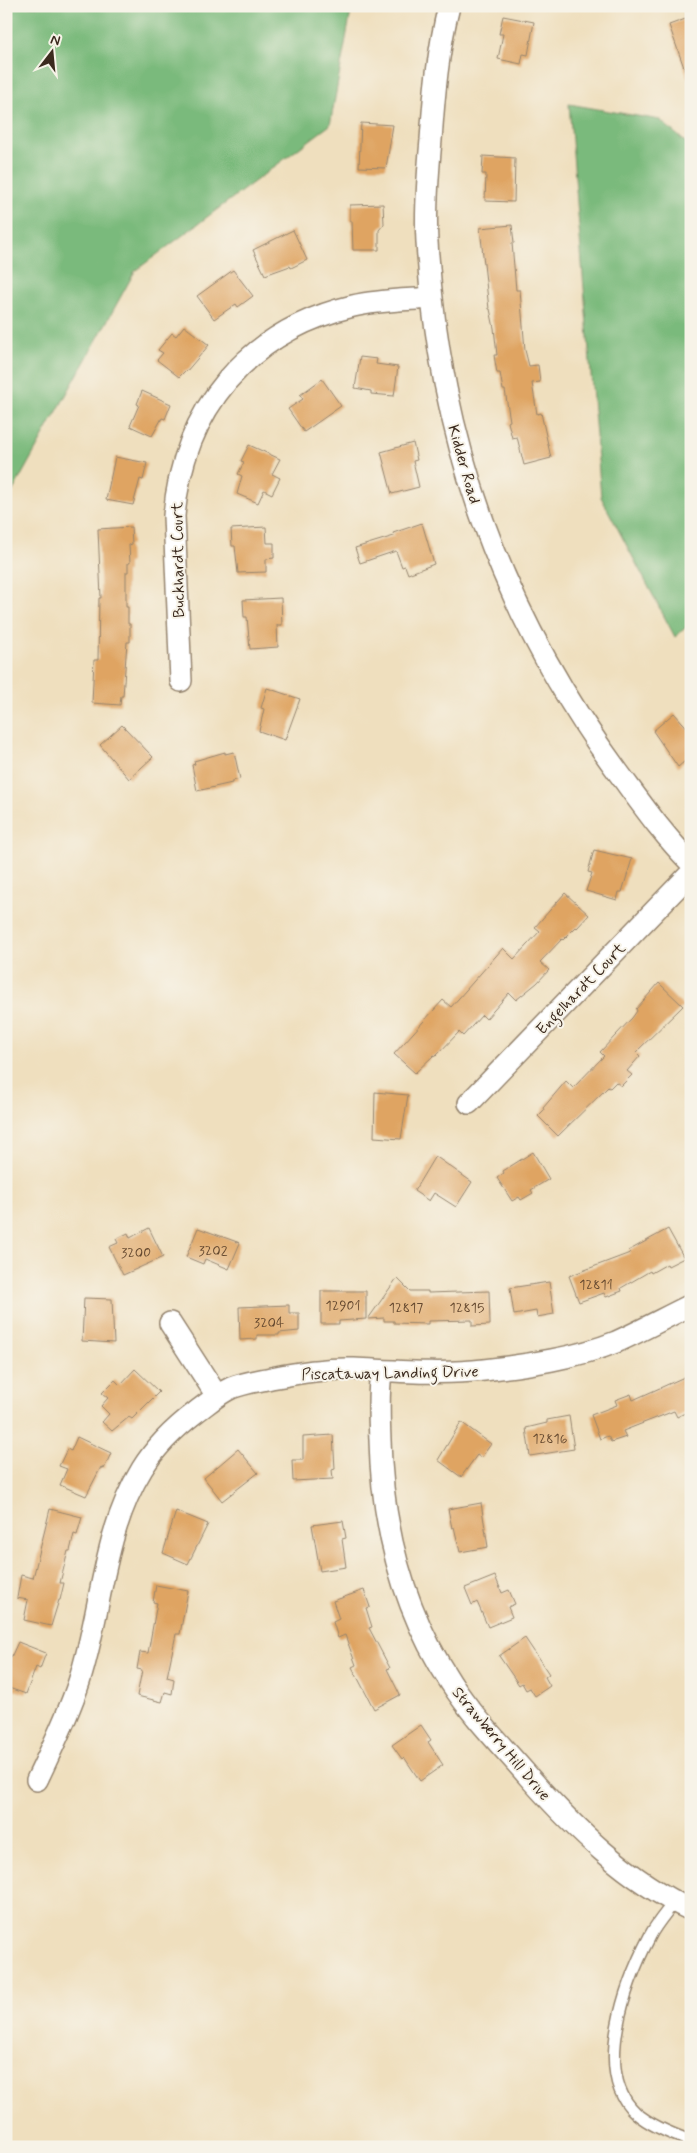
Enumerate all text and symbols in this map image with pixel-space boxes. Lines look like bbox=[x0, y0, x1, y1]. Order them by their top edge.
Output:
north arrow bbox=[28, 28, 78, 78]
text: N bbox=[48, 31, 62, 50]
street label: Kidder Road bbox=[442, 422, 485, 506]
street label: Buckhardt Court bbox=[167, 501, 190, 618]
street label: Engelhardt Court bbox=[532, 938, 632, 1040]
house number: 3202 bbox=[199, 1242, 228, 1260]
house number: 3200 bbox=[121, 1244, 151, 1262]
house number: 12811 bbox=[579, 1276, 613, 1294]
house number: 12901 bbox=[326, 1297, 360, 1315]
house number: 12817 bbox=[389, 1299, 423, 1317]
house number: 12815 bbox=[450, 1299, 484, 1317]
house number: 3204 bbox=[254, 1314, 284, 1332]
street label: Piscataway Landing Drive bbox=[301, 1361, 479, 1387]
house number: 12816 bbox=[532, 1430, 568, 1448]
street label: Strawberry Hill Drive bbox=[447, 1683, 555, 1805]

